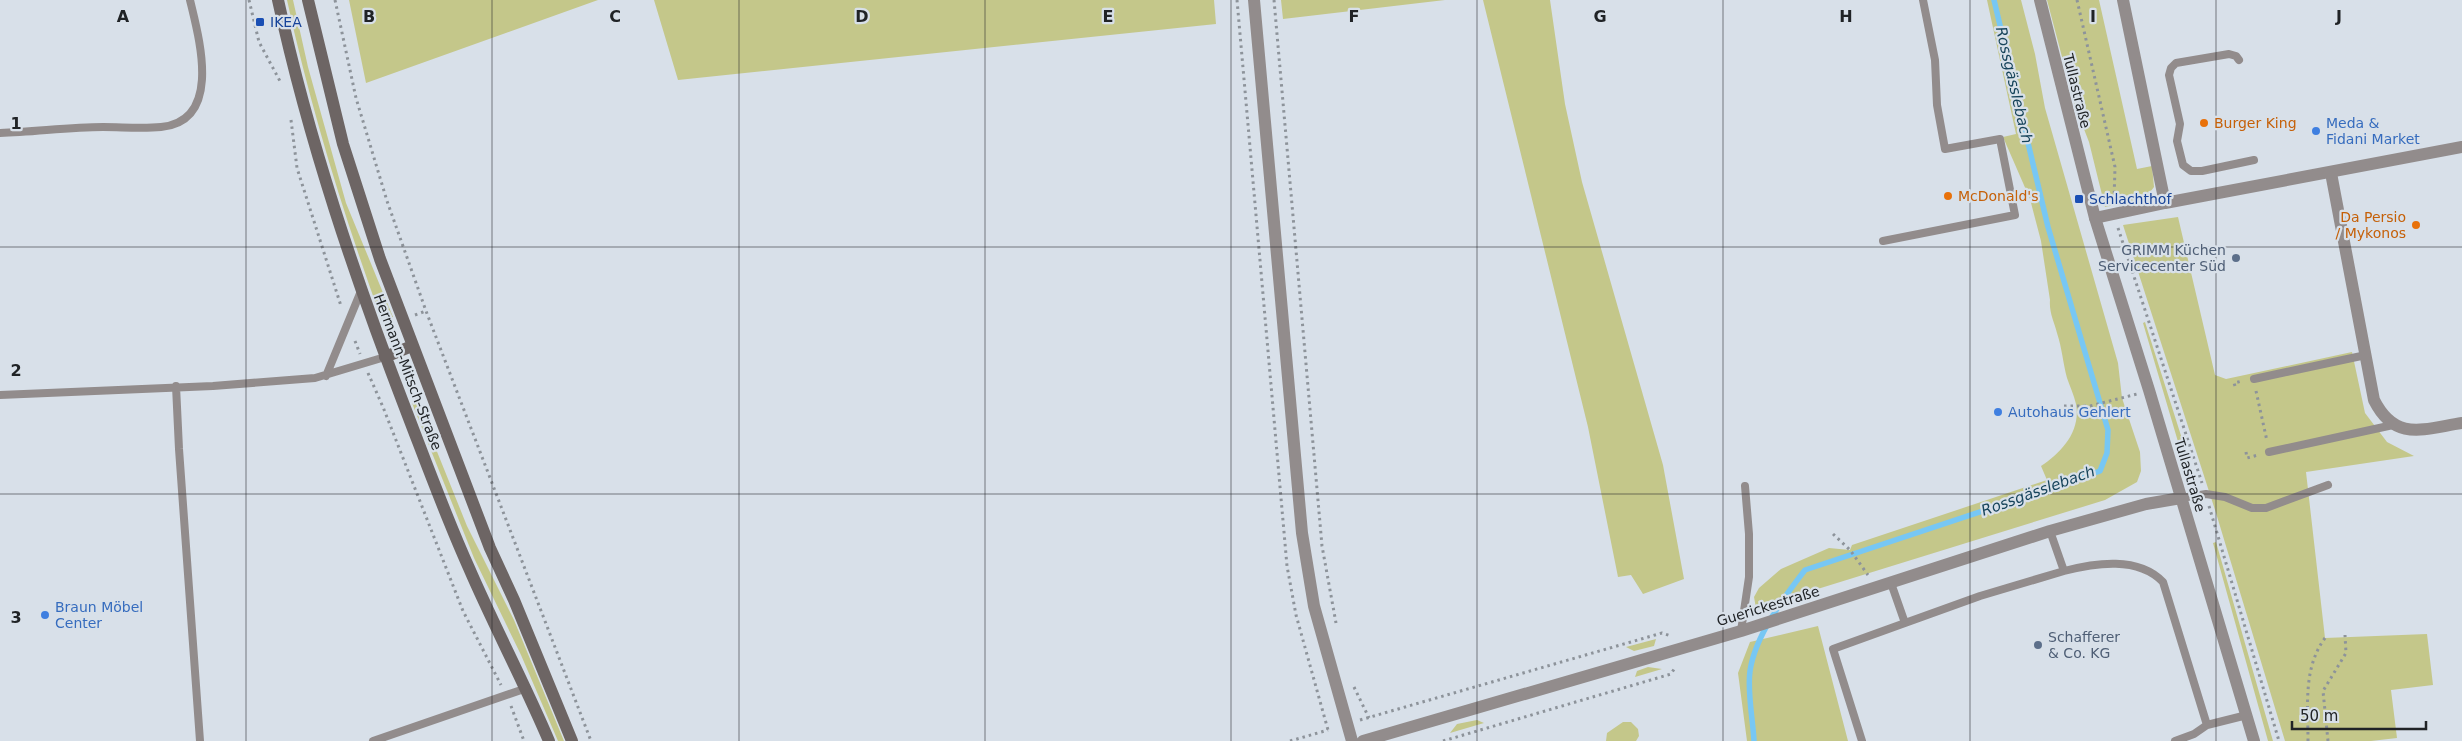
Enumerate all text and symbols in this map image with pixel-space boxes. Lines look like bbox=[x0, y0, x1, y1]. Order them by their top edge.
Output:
text: A bbox=[117, 7, 130, 26]
text: B bbox=[363, 7, 375, 26]
text: C bbox=[609, 7, 621, 26]
text: D bbox=[855, 7, 869, 26]
text: E bbox=[1103, 7, 1113, 26]
text: F bbox=[1349, 7, 1359, 26]
text: G bbox=[1593, 7, 1607, 26]
text: H bbox=[1839, 7, 1853, 26]
text: I bbox=[2090, 7, 2096, 26]
text: J bbox=[2335, 7, 2342, 26]
place label: IKEA bbox=[270, 14, 302, 30]
marker: IKEA bbox=[254, 16, 266, 28]
water label: Rossgässlebach bbox=[1992, 25, 2036, 145]
street label: Tullastraße bbox=[2060, 51, 2094, 130]
text: 1 bbox=[10, 114, 22, 133]
place label: Burger King bbox=[2214, 115, 2297, 131]
place label: Meda & Fidani Market bbox=[2326, 115, 2420, 147]
marker: Burger King bbox=[2198, 117, 2210, 129]
marker: Meda & Fidani Market bbox=[2310, 125, 2322, 137]
place label: McDonald's bbox=[1958, 188, 2039, 204]
marker: McDonald's bbox=[1942, 190, 1954, 202]
place label: Schlachthof bbox=[2089, 191, 2172, 207]
marker: Schlachthof bbox=[2073, 193, 2085, 205]
place label: Da Persio / Mykonos bbox=[2336, 209, 2406, 241]
marker: Da Persio / Mykonos bbox=[2410, 219, 2422, 231]
place label: GRIMM Küchen Servicecenter Süd bbox=[2098, 242, 2226, 274]
marker: GRIMM Küchen Servicecenter Süd bbox=[2230, 252, 2242, 264]
street label: Hermann-Mitsch-Straße bbox=[371, 292, 445, 452]
text: 2 bbox=[10, 361, 22, 380]
place label: Autohaus Gehlert bbox=[2008, 404, 2131, 420]
marker: Autohaus Gehlert bbox=[1992, 406, 2004, 418]
street label: Tullastraße bbox=[2171, 435, 2209, 514]
water label: Rossgässlebach bbox=[1979, 462, 2097, 520]
street label: Guerickestraße bbox=[1715, 583, 1821, 629]
place label: Braun Möbel Center bbox=[55, 599, 143, 631]
text: 3 bbox=[10, 608, 22, 627]
marker: Braun Möbel Center bbox=[39, 609, 51, 621]
place label: Schafferer & Co. KG bbox=[2048, 629, 2120, 661]
marker: Schafferer & Co. KG bbox=[2032, 639, 2044, 651]
scale bar bbox=[2292, 698, 2426, 730]
text: 50 m bbox=[2300, 707, 2338, 725]

